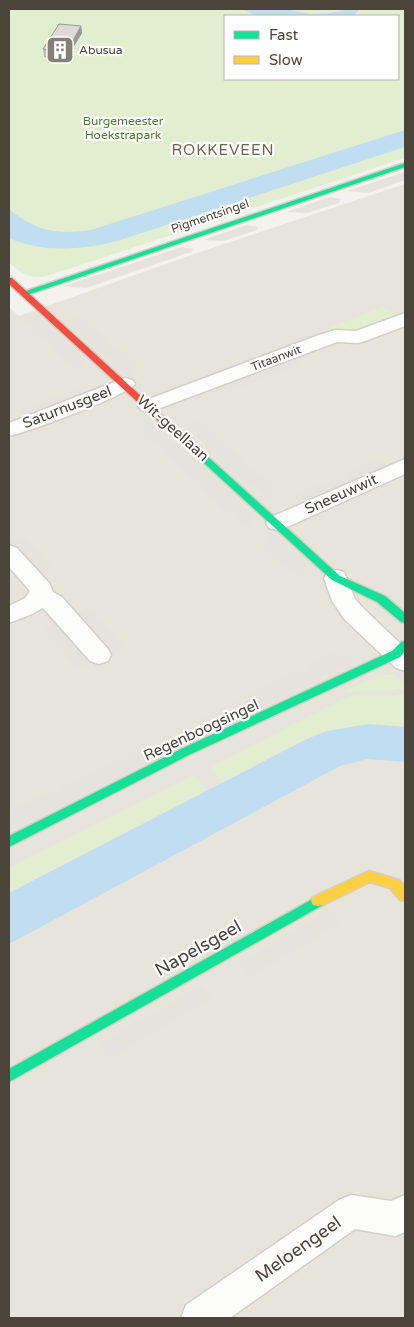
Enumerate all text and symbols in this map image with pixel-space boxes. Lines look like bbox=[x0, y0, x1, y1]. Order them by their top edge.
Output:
legend bbox=[224, 15, 399, 80]
text: Fast bbox=[269, 26, 299, 44]
building icon: Abusua bbox=[45, 35, 75, 65]
place label: Abusua bbox=[79, 43, 123, 57]
text: Slow bbox=[269, 51, 303, 69]
park label: Burgemeester Hoekstrapark bbox=[83, 114, 164, 142]
district label: ROKKEVEEN bbox=[171, 141, 275, 159]
street label: Pigmentsingel bbox=[169, 196, 251, 236]
street label: Titaanwit bbox=[249, 342, 303, 374]
street label: Saturnusgeel bbox=[20, 382, 114, 432]
street label: Wit-geellaan bbox=[133, 391, 213, 465]
street label: Sneeuwwit bbox=[302, 470, 380, 518]
street label: Regenboogsingel bbox=[140, 695, 262, 765]
street label: Napelsgeel bbox=[151, 915, 245, 981]
street label: Meloengeel bbox=[251, 1211, 345, 1287]

